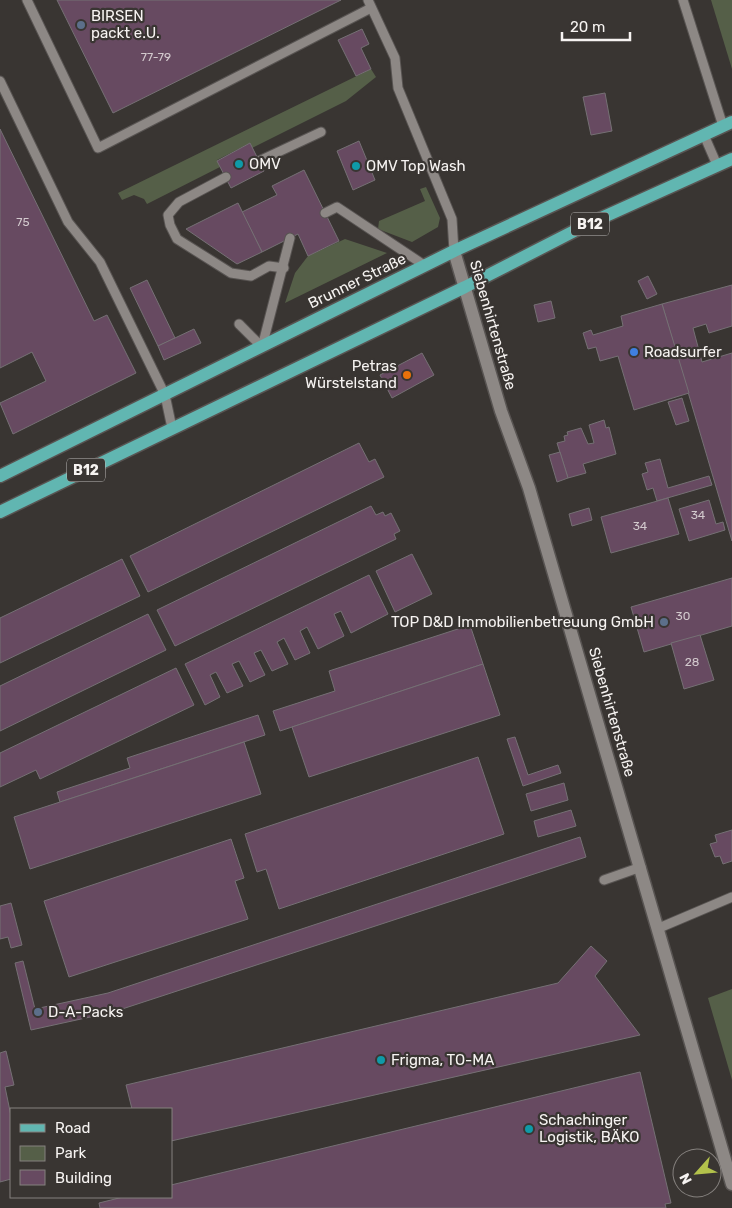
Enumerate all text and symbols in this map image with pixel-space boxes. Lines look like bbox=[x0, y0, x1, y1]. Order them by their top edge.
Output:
place label: BIRSEN packt e.U. bbox=[91, 7, 160, 42]
scale bar bbox=[562, 10, 630, 42]
text: 20 m bbox=[570, 18, 605, 36]
marker: BIRSEN packt e.U. bbox=[75, 19, 87, 31]
house number: 77-79 bbox=[141, 50, 171, 64]
place label: OMV bbox=[249, 155, 281, 173]
place label: OMV Top Wash bbox=[366, 157, 466, 175]
marker: OMV bbox=[233, 158, 245, 170]
marker: OMV Top Wash bbox=[350, 160, 362, 172]
road number: B12 bbox=[571, 212, 609, 235]
house number: 75 bbox=[16, 215, 30, 229]
street label: Brunner Straße bbox=[305, 250, 409, 312]
street label: Siebenhirtenstraße bbox=[466, 258, 520, 392]
place label: Roadsurfer bbox=[644, 343, 722, 361]
marker: Roadsurfer bbox=[628, 346, 640, 358]
place label: Petras Würstelstand bbox=[305, 357, 397, 392]
marker: Petras Würstelstand bbox=[401, 369, 413, 381]
road number: B12 bbox=[67, 458, 105, 482]
house number: 34 bbox=[691, 508, 706, 522]
house number: 34 bbox=[633, 519, 648, 533]
house number: 30 bbox=[676, 609, 690, 623]
place label: TOP D&D Immobilienbetreuung GmbH bbox=[391, 613, 654, 631]
marker: TOP D&D Immobilienbetreuung GmbH bbox=[658, 616, 670, 628]
street label: Siebenhirtenstraße bbox=[585, 645, 639, 779]
house number: 28 bbox=[685, 655, 699, 669]
place label: D-A-Packs bbox=[48, 1003, 124, 1021]
marker: D-A-Packs bbox=[32, 1006, 44, 1018]
place label: Frigma, TO-MA bbox=[391, 1051, 494, 1069]
marker: Frigma, TO-MA bbox=[375, 1054, 387, 1066]
legend bbox=[10, 1108, 172, 1198]
place label: Schachinger Logistik, BÄKO bbox=[539, 1111, 639, 1146]
text: Road bbox=[55, 1119, 91, 1137]
marker: Schachinger Logistik, BÄKO bbox=[523, 1123, 535, 1135]
text: Park bbox=[55, 1144, 86, 1162]
north arrow bbox=[672, 1148, 722, 1198]
text: Building bbox=[55, 1169, 112, 1187]
text: N bbox=[676, 1170, 696, 1187]

